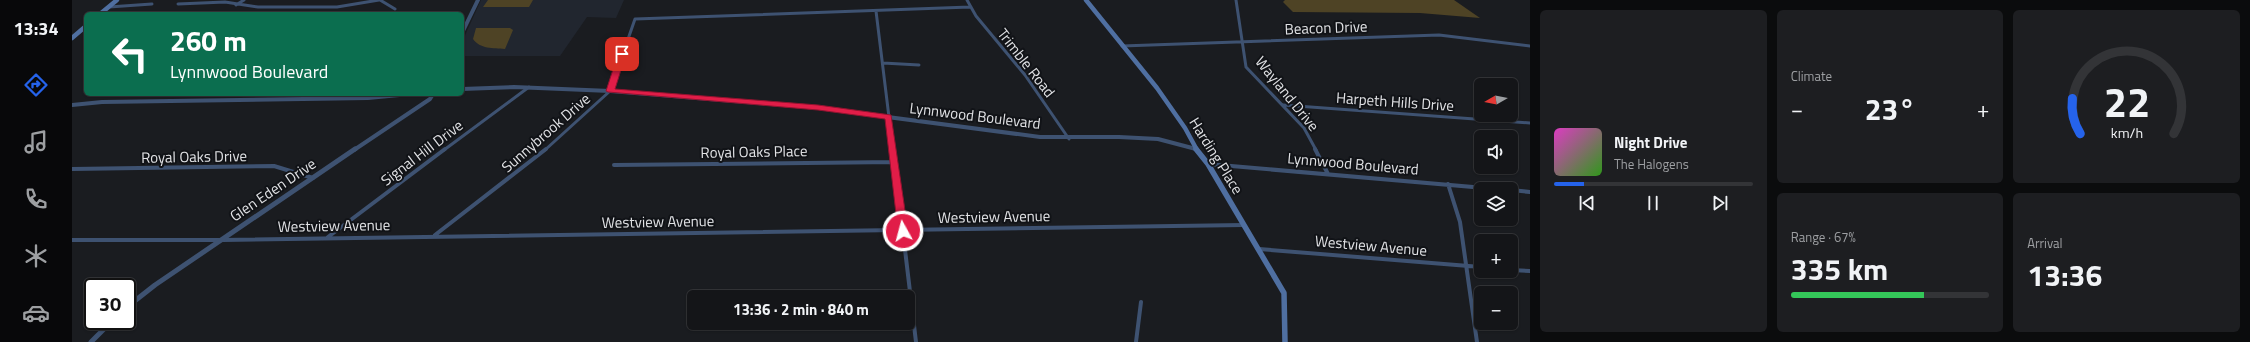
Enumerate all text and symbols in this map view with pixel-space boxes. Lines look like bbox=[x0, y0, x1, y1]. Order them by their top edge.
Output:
text: 13:34 bbox=[14, 15, 58, 42]
street label: Beacon Drive bbox=[1284, 15, 1368, 40]
text: 260 m bbox=[170, 19, 247, 62]
street label: Trimble Road bbox=[992, 23, 1061, 102]
icon: left bbox=[104, 28, 156, 80]
pin bbox=[605, 37, 639, 71]
icon: arrive bbox=[611, 43, 633, 65]
street label: Wayland Drive bbox=[1250, 51, 1325, 136]
text: Lynnwood Boulevard bbox=[170, 58, 328, 85]
text: Climate bbox=[1791, 66, 1832, 86]
text: 22 bbox=[2103, 70, 2150, 133]
icon: directions bbox=[22, 71, 50, 99]
north arrow bbox=[1474, 78, 1518, 122]
map controls bbox=[1474, 78, 1518, 330]
street label: Harpeth Hills Drive bbox=[1335, 86, 1455, 117]
text: 23° bbox=[1865, 86, 1915, 132]
street label: Sunnybrook Drive bbox=[496, 87, 595, 178]
text: − bbox=[1791, 92, 1803, 126]
text: + bbox=[1977, 92, 1989, 126]
street label: Lynnwood Boulevard bbox=[908, 96, 1042, 135]
street label: Harding Place bbox=[1184, 113, 1249, 199]
street label: Signal Hill Drive bbox=[376, 114, 468, 191]
text: km/h bbox=[2110, 122, 2143, 144]
icon: music bbox=[22, 128, 50, 156]
button: sound bbox=[1474, 130, 1518, 174]
text: Night Drive bbox=[1614, 131, 1687, 154]
street label: Royal Oaks Place bbox=[700, 139, 808, 164]
street label: Royal Oaks Drive bbox=[141, 144, 247, 169]
street label: Lynnwood Boulevard bbox=[1286, 146, 1420, 181]
street label: Glen Eden Drive bbox=[225, 152, 320, 227]
text: The Halogens bbox=[1614, 154, 1689, 174]
button: layers bbox=[1474, 182, 1518, 226]
icon: phone bbox=[22, 185, 50, 213]
icon: previous bbox=[1576, 192, 1598, 214]
icon: pause bbox=[1642, 192, 1664, 214]
icon: next bbox=[1709, 192, 1731, 214]
street label: Westview Avenue bbox=[938, 204, 1050, 229]
street label: Westview Avenue bbox=[602, 209, 714, 234]
position arrow bbox=[882, 210, 924, 252]
street label: Westview Avenue bbox=[278, 213, 390, 238]
text: Range · 67% bbox=[1791, 227, 1856, 247]
street label: Westview Avenue bbox=[1314, 229, 1428, 262]
text: Arrival bbox=[2027, 233, 2063, 253]
button: + bbox=[1474, 234, 1518, 278]
icon: climate bbox=[22, 242, 50, 270]
text: 335 km bbox=[1791, 246, 1888, 292]
text: 13:36 bbox=[2027, 252, 2102, 298]
speed limit sign: 30 bbox=[84, 278, 136, 330]
button: − bbox=[1474, 286, 1518, 330]
text: 13:36 · 2 min · 840 m bbox=[733, 298, 869, 321]
icon: car bbox=[22, 299, 50, 327]

